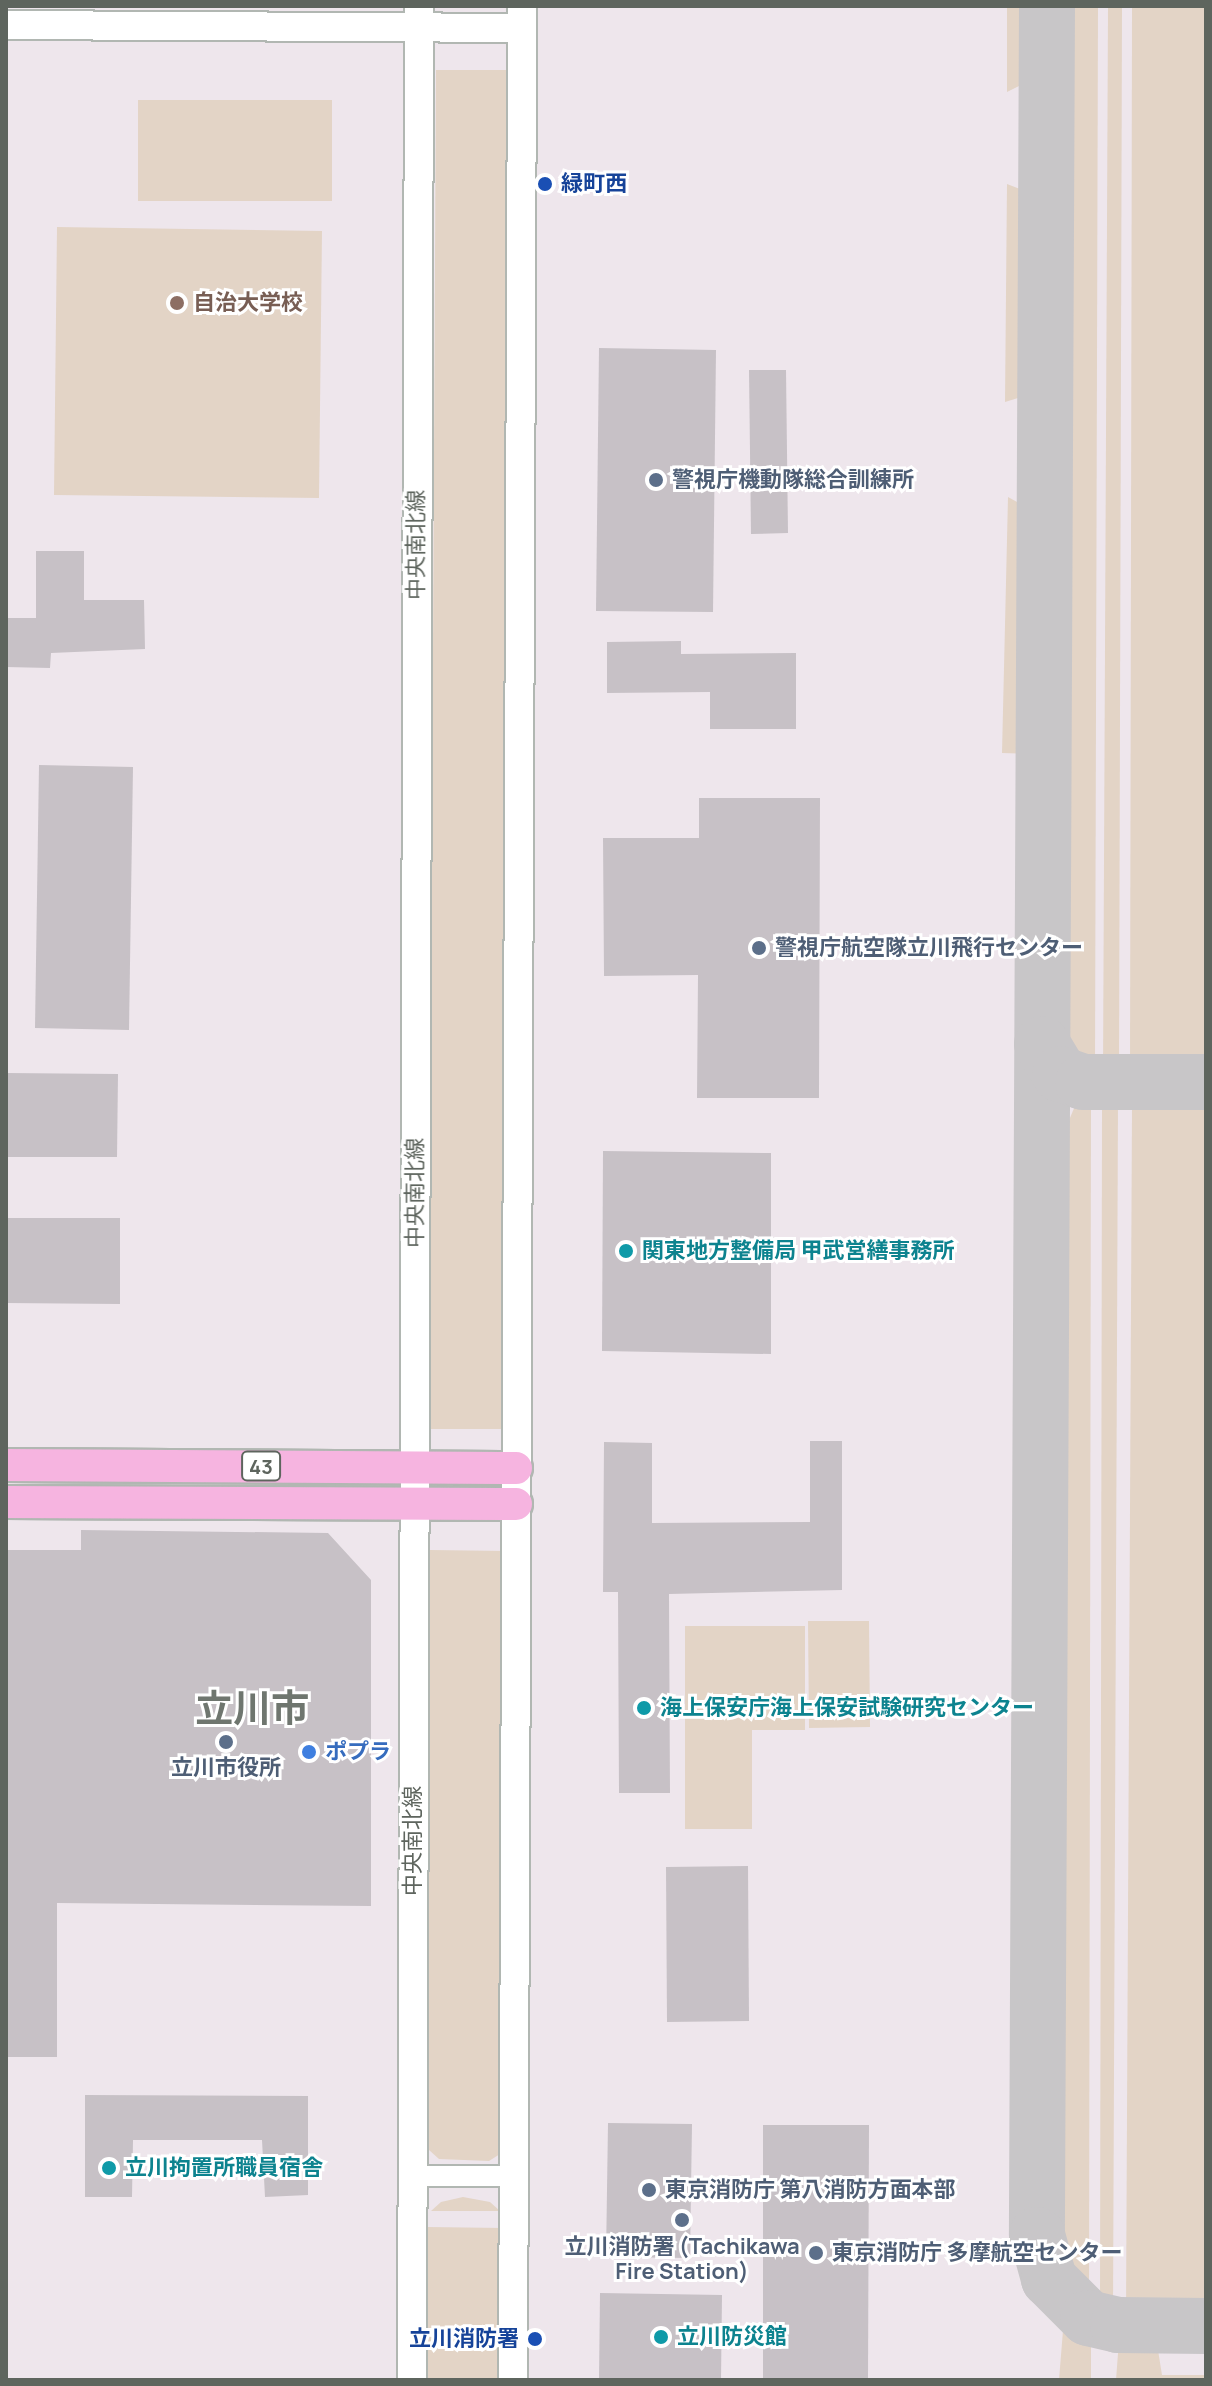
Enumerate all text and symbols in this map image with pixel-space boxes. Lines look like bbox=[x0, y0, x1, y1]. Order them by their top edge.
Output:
place label: 緑町西 bbox=[561, 171, 627, 197]
marker: 緑町西 bbox=[536, 175, 554, 193]
place label: 自治大学校 bbox=[193, 290, 303, 316]
marker: 自治大学校 bbox=[168, 294, 186, 312]
place label: 警視庁機動隊総合訓練所 bbox=[672, 467, 914, 493]
marker: 警視庁機動隊総合訓練所 bbox=[647, 471, 665, 489]
street label: 中央南北線 bbox=[403, 490, 429, 600]
place label: 警視庁航空隊立川飛行センター bbox=[775, 935, 1083, 961]
marker: 警視庁航空隊立川飛行センター bbox=[750, 939, 768, 957]
street label: 中央南北線 bbox=[402, 1138, 428, 1248]
place label: 関東地方整備局 甲武営繕事務所 bbox=[642, 1238, 954, 1264]
marker: 関東地方整備局 甲武営繕事務所 bbox=[617, 1242, 635, 1260]
road number: 43 bbox=[241, 1450, 281, 1482]
district label: 立川市 bbox=[195, 1685, 309, 1731]
place label: 海上保安庁海上保安試験研究センター bbox=[660, 1695, 1034, 1721]
marker: 海上保安庁海上保安試験研究センター bbox=[635, 1699, 653, 1717]
marker: 立川市役所 bbox=[217, 1733, 235, 1751]
place label: ポプラ bbox=[325, 1739, 391, 1765]
marker: ポプラ bbox=[300, 1743, 318, 1761]
place label: 立川市役所 bbox=[171, 1755, 281, 1781]
street label: 中央南北線 bbox=[400, 1786, 426, 1896]
place label: 立川拘置所職員宿舎 bbox=[125, 2155, 323, 2181]
marker: 立川拘置所職員宿舎 bbox=[100, 2159, 118, 2177]
place label: 東京消防庁 第八消防方面本部 bbox=[665, 2177, 955, 2203]
marker: 東京消防庁 第八消防方面本部 bbox=[640, 2181, 658, 2199]
marker: 立川消防署 (Tachikawa Fire Station) bbox=[673, 2211, 691, 2229]
place label: 立川消防署 (Tachikawa Fire Station) bbox=[564, 2233, 800, 2284]
place label: 東京消防庁 多摩航空センター bbox=[832, 2240, 1122, 2266]
marker: 東京消防庁 多摩航空センター bbox=[807, 2244, 825, 2262]
place label: 立川防災館 bbox=[677, 2324, 787, 2350]
place label: 立川消防署 bbox=[409, 2326, 519, 2352]
marker: 立川防災館 bbox=[652, 2328, 670, 2346]
marker: 立川消防署 bbox=[526, 2330, 544, 2348]

